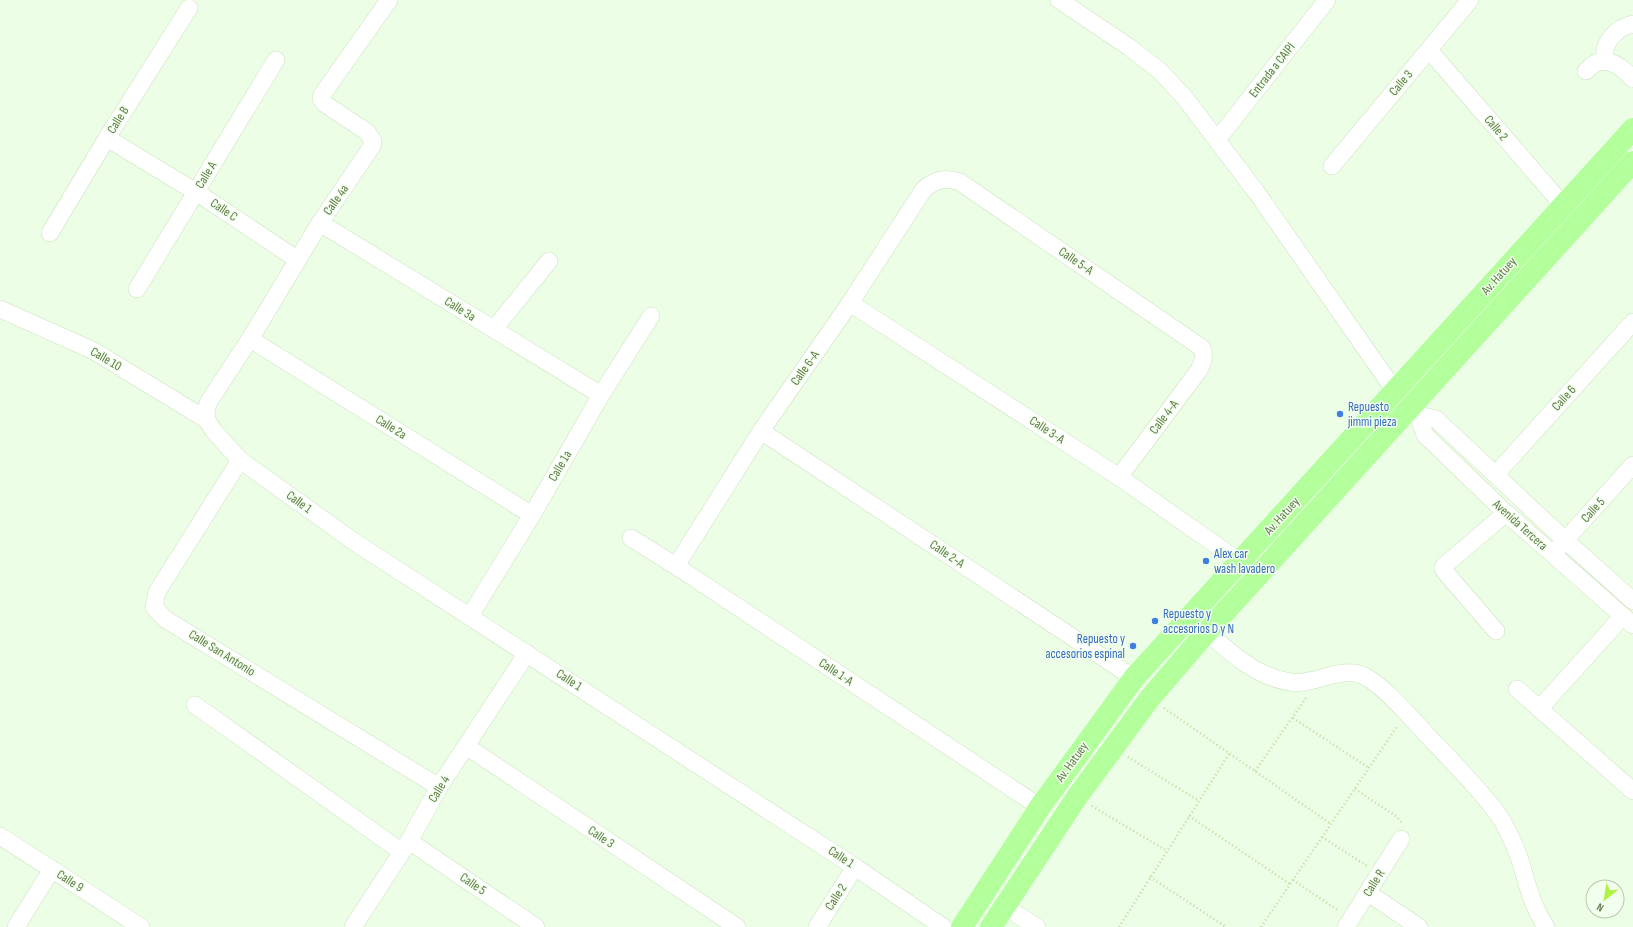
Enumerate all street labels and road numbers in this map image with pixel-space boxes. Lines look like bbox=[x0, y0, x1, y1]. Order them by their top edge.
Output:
street label: Entrada a CAIPI bbox=[1245, 39, 1299, 101]
street label: Calle 3 bbox=[1386, 67, 1416, 99]
street label: Calle B bbox=[104, 103, 133, 137]
street label: Calle 2 bbox=[1481, 112, 1511, 144]
street label: Calle A bbox=[192, 158, 220, 191]
street label: Calle 4a bbox=[320, 182, 352, 218]
street label: Calle C bbox=[207, 195, 241, 225]
street label: Calle 5-A bbox=[1056, 244, 1097, 279]
street label: Av. Hatuey bbox=[1477, 254, 1520, 299]
street label: Calle 3a bbox=[441, 293, 479, 325]
street label: Calle 10 bbox=[87, 344, 125, 374]
street label: Calle 6-A bbox=[787, 347, 823, 389]
street label: Calle 6 bbox=[1548, 382, 1580, 414]
street label: Calle 4-A bbox=[1146, 396, 1182, 437]
street label: Calle 2a bbox=[373, 411, 409, 443]
street label: Calle 3-A bbox=[1026, 413, 1068, 447]
street label: Calle 1a bbox=[545, 448, 575, 484]
street label: Calle 1 bbox=[283, 487, 315, 517]
street label: Av. Hatuey bbox=[1260, 494, 1303, 539]
street label: Calle 5 bbox=[1578, 494, 1608, 526]
street label: Avenida Tercera bbox=[1489, 496, 1551, 554]
street label: Calle 2-A bbox=[926, 537, 968, 572]
street label: Calle San Antonio bbox=[186, 626, 258, 680]
street label: Calle 1-A bbox=[816, 655, 857, 689]
street label: Calle 1 bbox=[553, 666, 585, 695]
street label: Av. Hatuey bbox=[1052, 739, 1092, 786]
street label: Calle 4 bbox=[425, 772, 454, 805]
street label: Calle 3 bbox=[585, 822, 617, 852]
street label: Calle 1 bbox=[825, 843, 857, 872]
street label: Calle 9 bbox=[53, 866, 87, 896]
street label: Calle R bbox=[1359, 866, 1389, 900]
street label: Calle 5 bbox=[457, 869, 489, 899]
street label: Calle 2 bbox=[822, 881, 850, 913]

